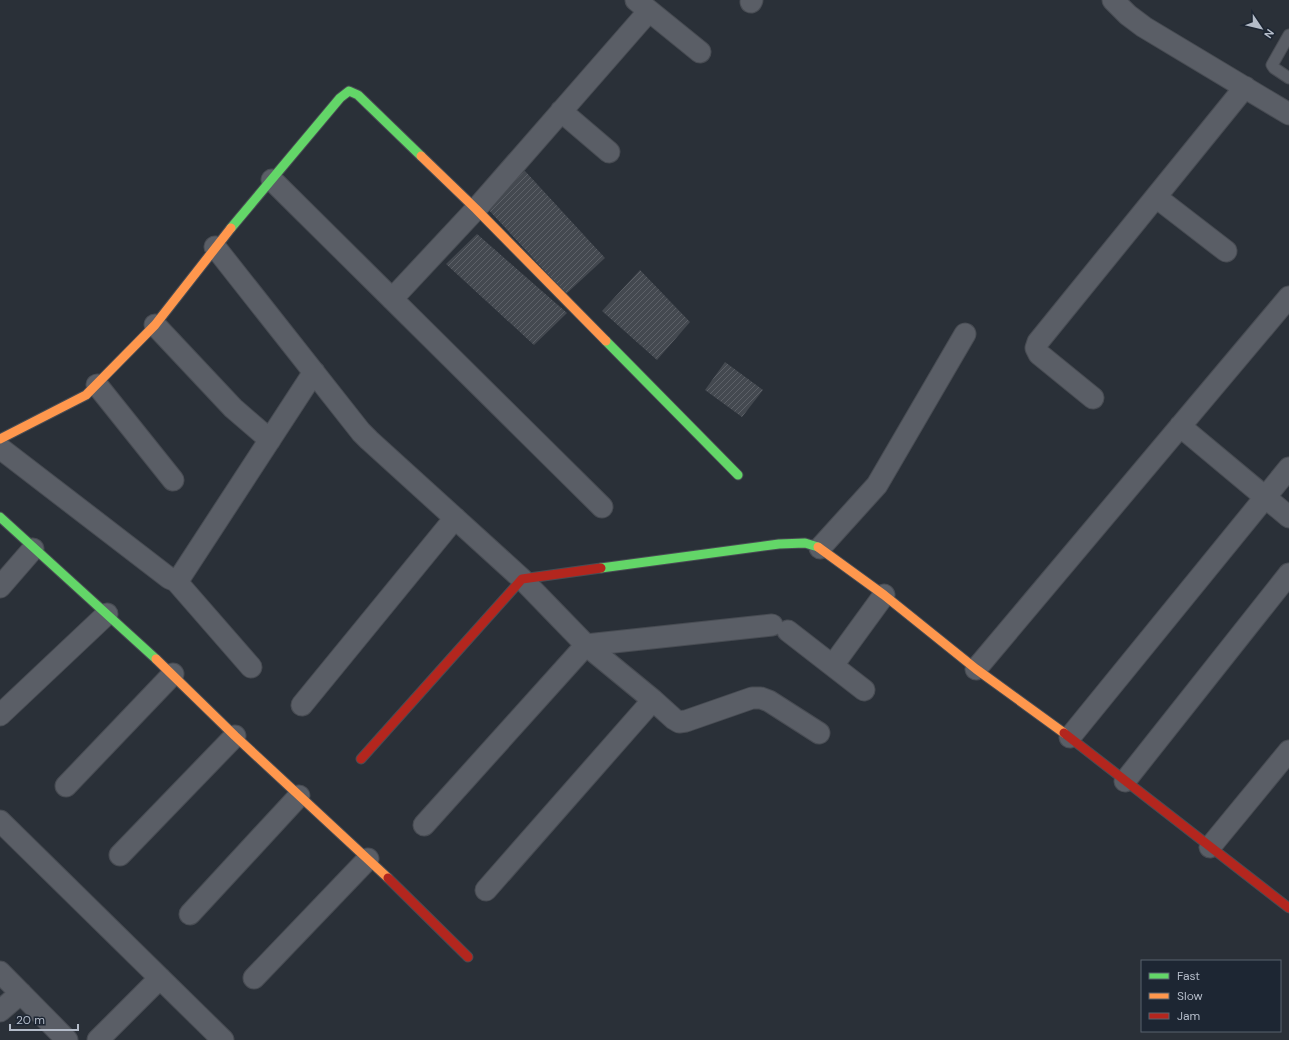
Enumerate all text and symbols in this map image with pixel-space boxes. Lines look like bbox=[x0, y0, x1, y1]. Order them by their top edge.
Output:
north arrow bbox=[1241, 8, 1281, 48]
text: N bbox=[1261, 26, 1277, 41]
legend bbox=[1141, 960, 1281, 1032]
text: Fast bbox=[1177, 968, 1200, 984]
text: Slow bbox=[1177, 988, 1203, 1004]
scale bar bbox=[10, 1006, 78, 1032]
text: Jam bbox=[1177, 1008, 1200, 1024]
text: 20 m bbox=[16, 1012, 45, 1028]

